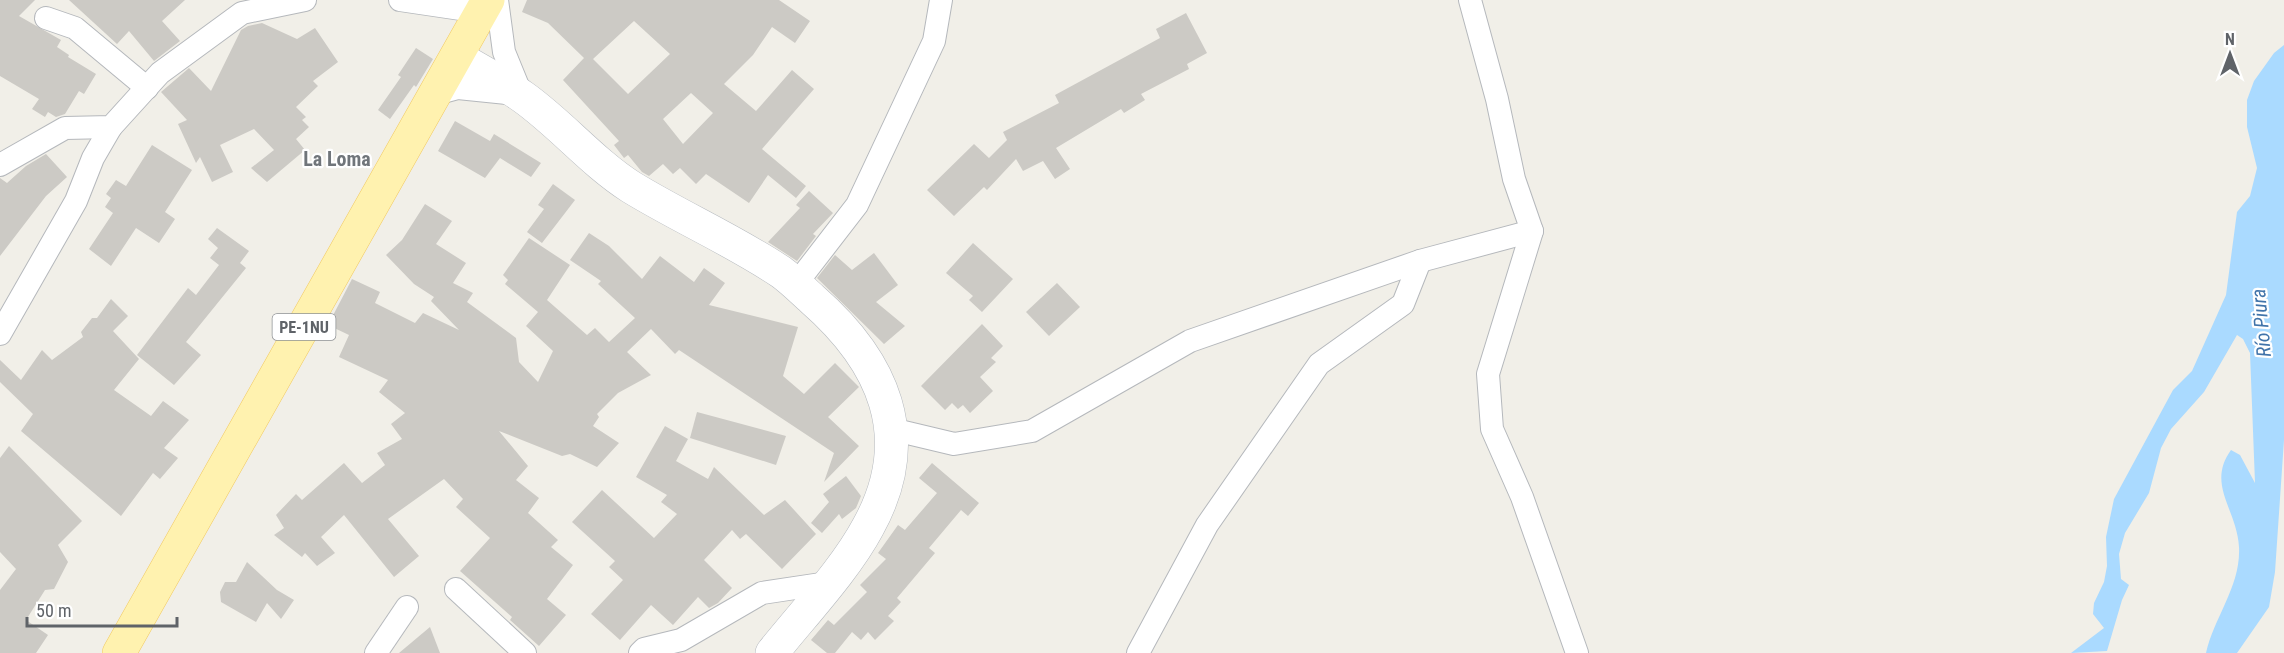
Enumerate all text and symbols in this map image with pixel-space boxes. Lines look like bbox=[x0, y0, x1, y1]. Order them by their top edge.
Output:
north arrow bbox=[2200, 24, 2260, 84]
text: N bbox=[2225, 30, 2235, 49]
district label: La Loma bbox=[303, 147, 371, 171]
water label: Río Piura bbox=[2246, 288, 2276, 358]
road number: PE-1NU bbox=[272, 314, 336, 340]
scale bar bbox=[27, 590, 177, 628]
text: 50 m bbox=[36, 600, 71, 621]

